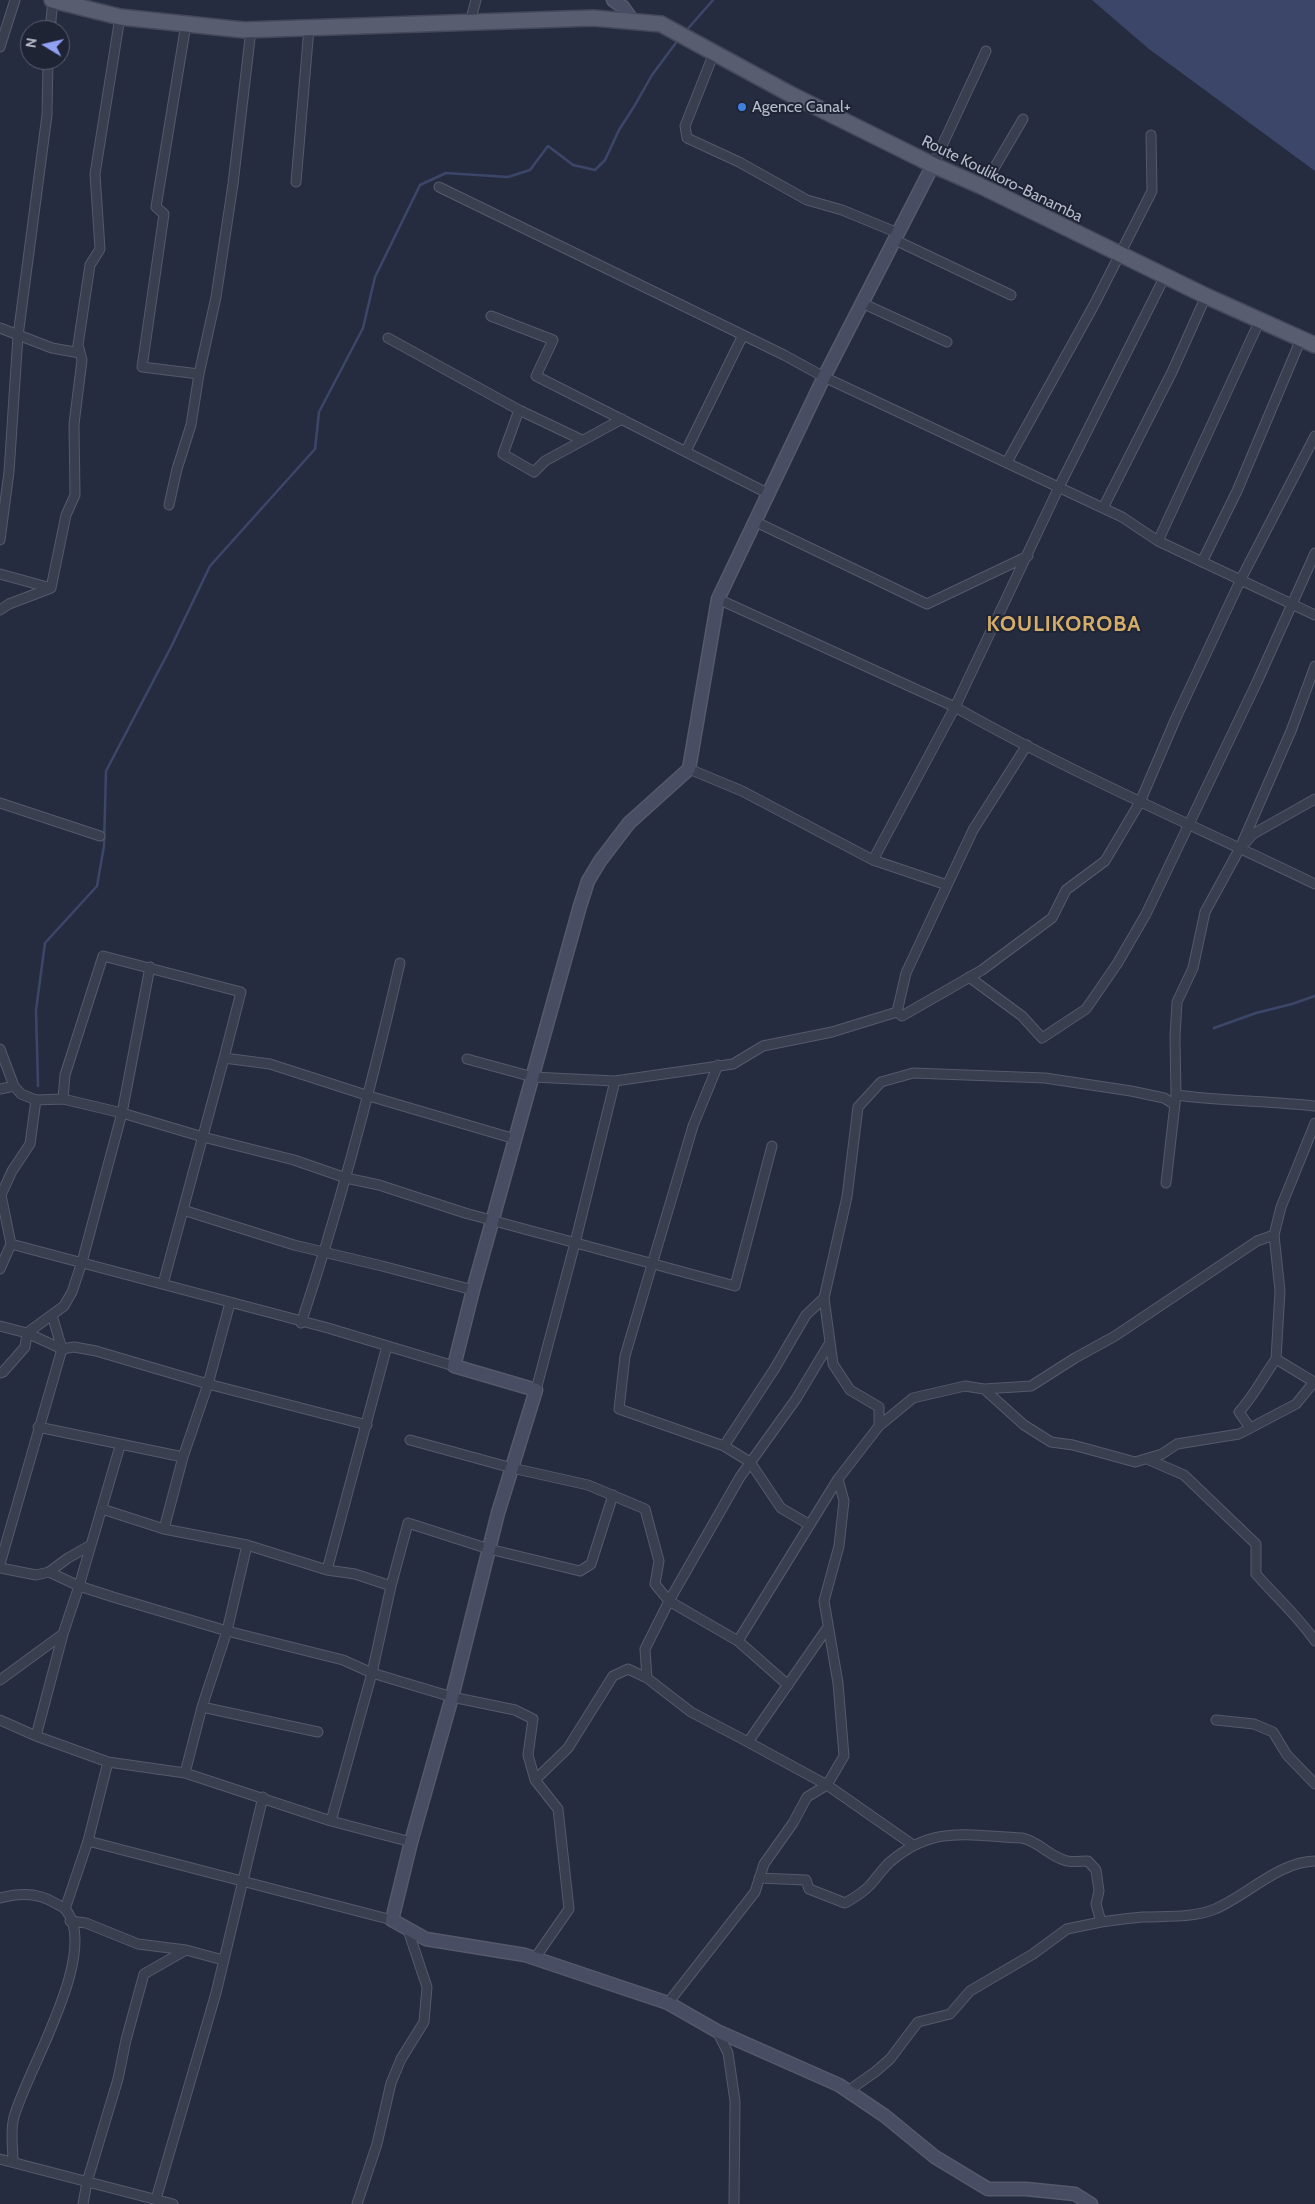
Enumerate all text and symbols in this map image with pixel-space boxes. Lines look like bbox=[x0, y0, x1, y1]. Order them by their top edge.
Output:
north arrow bbox=[20, 20, 70, 70]
text: N bbox=[22, 37, 41, 49]
place label: Agence Canal+ bbox=[752, 97, 851, 117]
marker: Agence Canal+ bbox=[736, 101, 748, 113]
street label: Route Koulikoro-Banamba bbox=[918, 132, 1086, 226]
district label: KOULIKOROBA bbox=[985, 612, 1143, 638]

